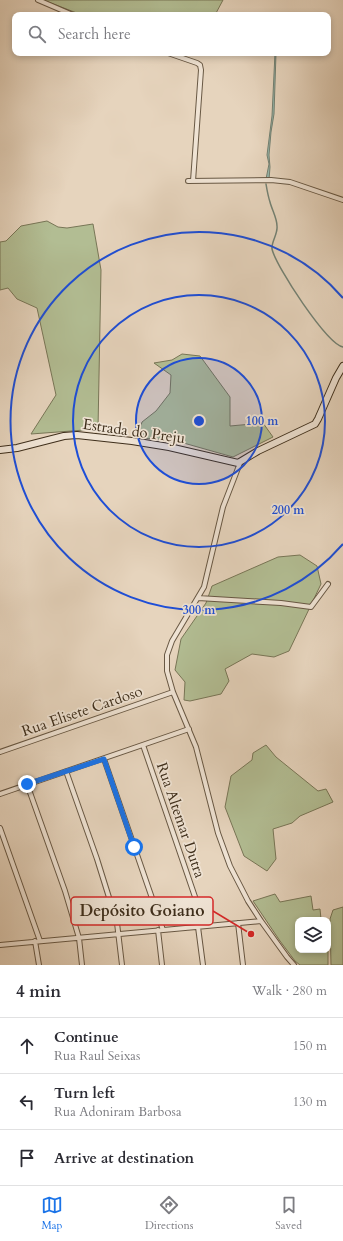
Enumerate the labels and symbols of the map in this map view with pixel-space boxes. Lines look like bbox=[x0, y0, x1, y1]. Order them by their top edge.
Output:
text: 100 m bbox=[246, 413, 279, 429]
street label: Estrada do Preju bbox=[82, 414, 186, 448]
centre of rings bbox=[192, 414, 206, 428]
text: 200 m bbox=[272, 502, 305, 518]
text: 300 m bbox=[183, 602, 216, 618]
street label: Rua Elisete Cardoso bbox=[19, 681, 145, 741]
street label: Rua Altemar Dutra bbox=[152, 760, 210, 881]
route end bbox=[18, 775, 36, 793]
route start bbox=[125, 838, 143, 856]
callout: Depósito Goiano bbox=[71, 897, 213, 925]
text: Depósito Goiano bbox=[79, 900, 205, 922]

